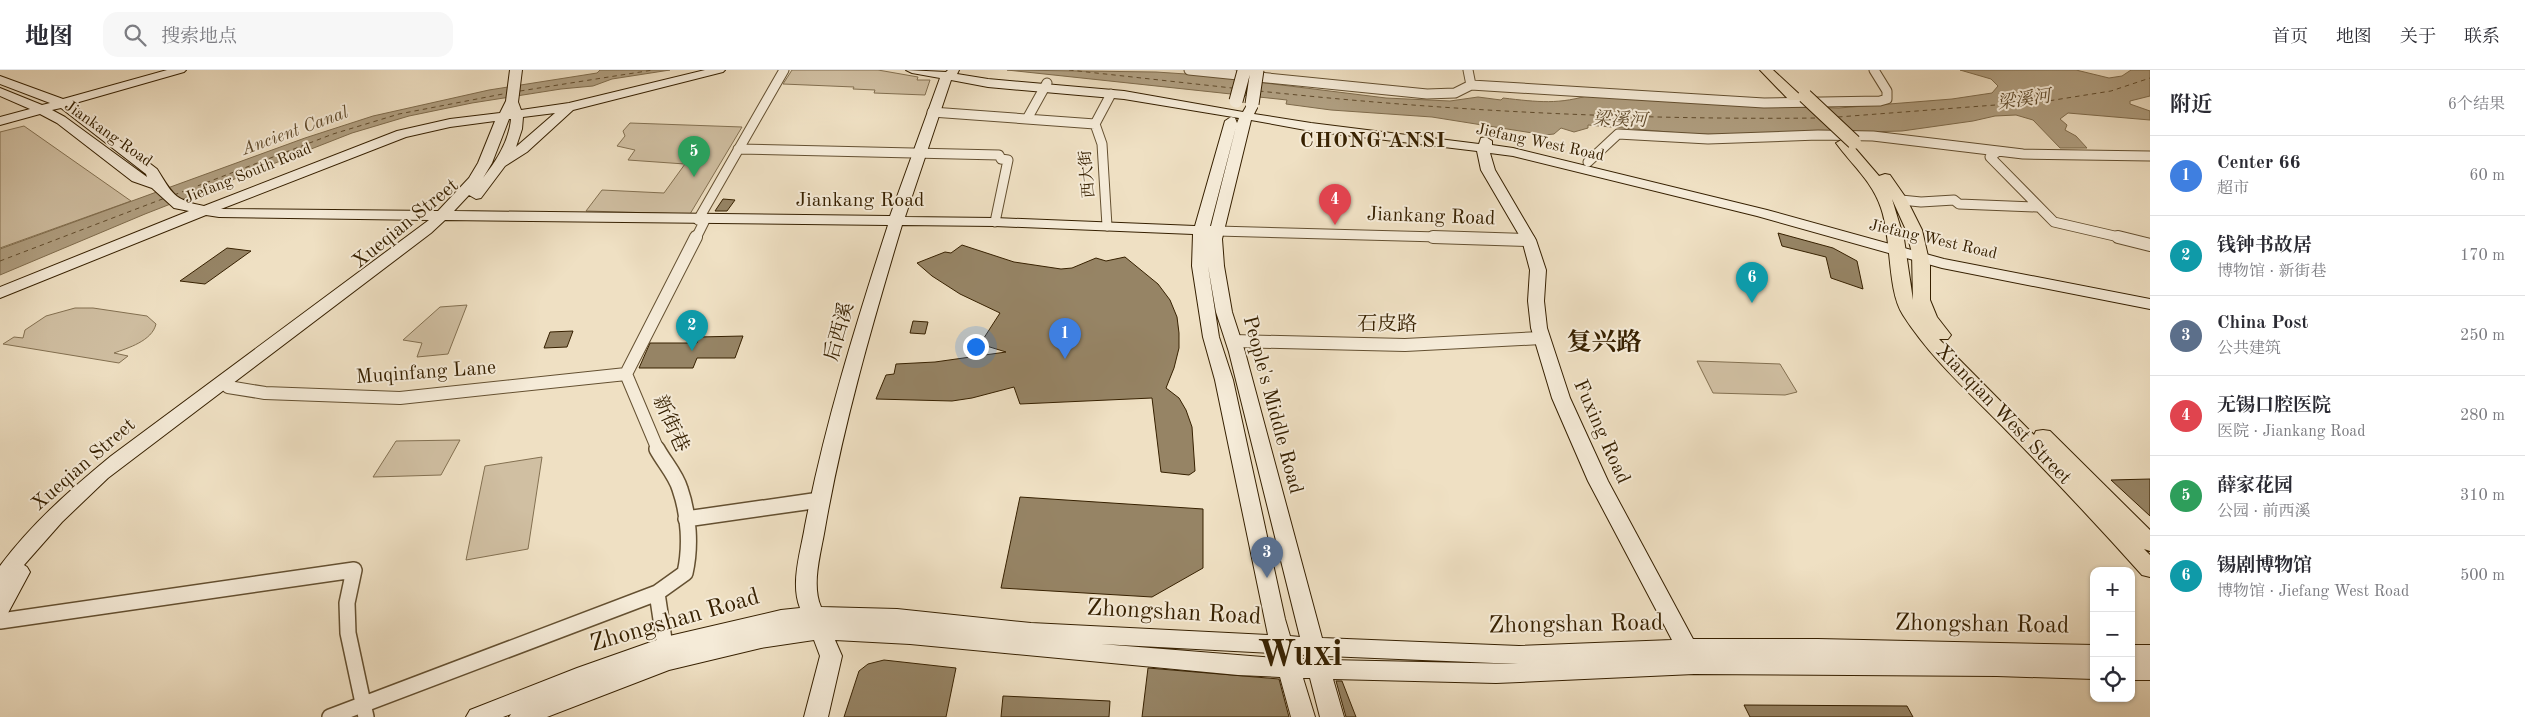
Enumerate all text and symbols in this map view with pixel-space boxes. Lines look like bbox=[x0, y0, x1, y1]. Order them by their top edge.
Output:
search box bbox=[103, 12, 453, 57]
icon: search bbox=[121, 21, 149, 49]
text: 地图 bbox=[25, 26, 73, 50]
text: 搜索地点 bbox=[161, 28, 237, 47]
text: 首页 bbox=[2272, 28, 2308, 46]
text: 地图 bbox=[2336, 28, 2372, 46]
text: 关于 bbox=[2400, 28, 2436, 46]
text: 联系 bbox=[2464, 28, 2500, 46]
water label: 梁溪河 bbox=[1996, 85, 2055, 113]
text: 附近 bbox=[2170, 95, 2212, 116]
text: 6个结果 bbox=[2448, 97, 2505, 113]
street label: Jiankang Road bbox=[61, 98, 155, 170]
water label: Ancient Canal bbox=[238, 103, 352, 159]
water label: 梁溪河 bbox=[1593, 108, 1650, 130]
street label: Jiefang West Road bbox=[1474, 122, 1606, 164]
district label: CHONG'ANSI bbox=[1300, 131, 1446, 152]
pin: 5 bbox=[678, 136, 710, 177]
street label: Jiefang South Road bbox=[182, 141, 314, 207]
street label: 西大街 bbox=[1076, 149, 1098, 199]
text: Center 66 bbox=[2217, 154, 2301, 173]
text: 1 bbox=[2181, 168, 2191, 184]
text: 60 m bbox=[2469, 168, 2505, 184]
street label: Xueqian Street bbox=[349, 175, 463, 273]
text: 超市 bbox=[2217, 181, 2249, 197]
pin: 4 bbox=[1319, 184, 1351, 225]
street label: Jiankang Road bbox=[796, 191, 924, 211]
street label: Jiankang Road bbox=[1366, 205, 1496, 229]
street label: Jiefang West Road bbox=[1867, 217, 1999, 263]
text: 钱钟书故居 bbox=[2217, 237, 2312, 256]
text: 2 bbox=[2181, 248, 2191, 264]
text: 170 m bbox=[2460, 248, 2505, 264]
pin: 6 bbox=[1736, 262, 1768, 303]
text: 博物馆 · 新街巷 bbox=[2217, 264, 2326, 280]
street label: 后西溪 bbox=[820, 300, 858, 364]
pin: 2 bbox=[676, 310, 708, 351]
street label: 石皮路 bbox=[1357, 313, 1417, 335]
street label: People's Middle Road bbox=[1239, 314, 1305, 496]
text: China Post bbox=[2217, 314, 2308, 333]
pin: 1 bbox=[1049, 318, 1081, 359]
district label: 复兴路 bbox=[1566, 328, 1642, 356]
text: 3 bbox=[2181, 328, 2191, 344]
text: 250 m bbox=[2460, 328, 2505, 344]
your location bbox=[963, 334, 989, 360]
street label: Xianqian West Street bbox=[1931, 341, 2075, 489]
text: 公共建筑 bbox=[2217, 341, 2281, 357]
street label: Muqinfang Lane bbox=[355, 358, 497, 388]
street label: Fuxing Road bbox=[1569, 377, 1633, 487]
street label: 新街巷 bbox=[649, 392, 693, 455]
text: 无锡口腔医院 bbox=[2217, 397, 2331, 416]
text: 4 bbox=[2181, 408, 2191, 424]
text: 280 m bbox=[2460, 408, 2505, 424]
street label: Xueqian Street bbox=[29, 415, 139, 515]
text: 医院 · Jiankang Road bbox=[2217, 424, 2366, 440]
text: 薛家花园 bbox=[2217, 477, 2293, 496]
text: 5 bbox=[2181, 488, 2191, 504]
text: 310 m bbox=[2460, 488, 2505, 504]
text: 公园 · 前西溪 bbox=[2217, 504, 2310, 520]
pin: 3 bbox=[1251, 537, 1283, 578]
text: 锡剧博物馆 bbox=[2217, 557, 2312, 576]
map controls bbox=[2090, 567, 2135, 702]
button: + bbox=[2090, 567, 2135, 612]
text: 6 bbox=[2181, 568, 2191, 584]
text: 500 m bbox=[2460, 568, 2505, 584]
text: 博物馆 · Jiefang West Road bbox=[2217, 584, 2409, 600]
street label: Zhongshan Road bbox=[588, 585, 762, 657]
street label: Zhongshan Road bbox=[1086, 596, 1262, 630]
street label: Zhongshan Road bbox=[1488, 611, 1664, 639]
street label: Zhongshan Road bbox=[1894, 611, 2070, 639]
button: − bbox=[2090, 612, 2135, 657]
district label: Wuxi bbox=[1257, 638, 1343, 674]
button: locate bbox=[2090, 657, 2135, 702]

